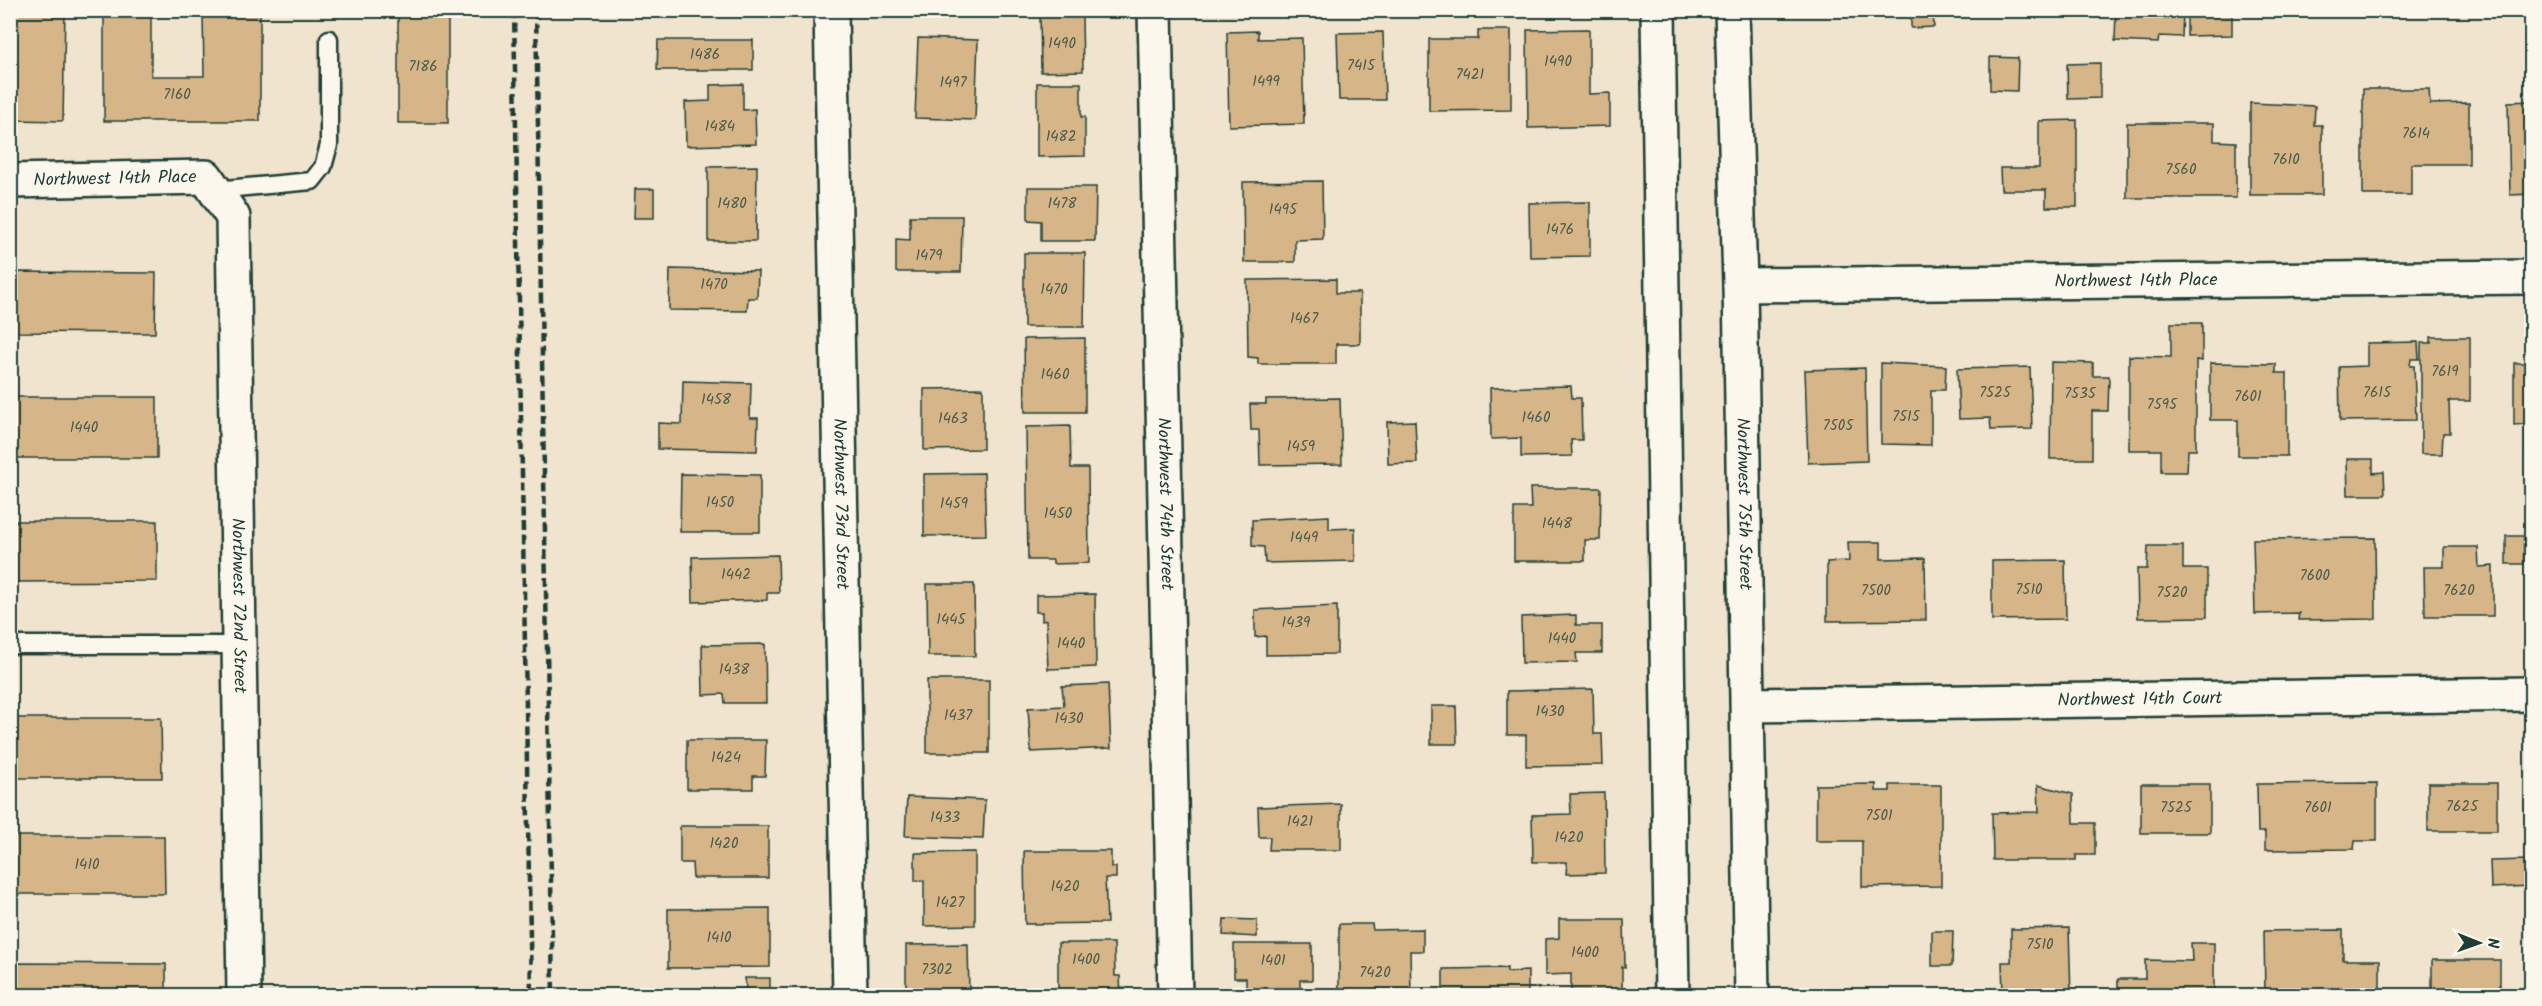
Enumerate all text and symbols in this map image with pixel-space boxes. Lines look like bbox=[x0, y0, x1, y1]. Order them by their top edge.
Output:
house number: 1490 bbox=[1048, 32, 1076, 56]
house number: 1486 bbox=[690, 43, 720, 67]
house number: 1490 bbox=[1544, 50, 1572, 74]
house number: 7415 bbox=[1347, 54, 1376, 78]
house number: 7186 bbox=[409, 55, 438, 79]
house number: 7421 bbox=[1456, 63, 1485, 87]
house number: 1499 bbox=[1252, 70, 1280, 94]
house number: 1497 bbox=[939, 71, 968, 95]
house number: 7160 bbox=[163, 83, 191, 107]
house number: 1484 bbox=[705, 115, 735, 139]
house number: 7614 bbox=[2402, 122, 2430, 146]
house number: 1482 bbox=[1046, 125, 1076, 149]
house number: 7610 bbox=[2272, 148, 2300, 172]
house number: 7560 bbox=[2166, 158, 2197, 182]
street label: Northwest 14th Place bbox=[33, 163, 197, 195]
house number: 1480 bbox=[717, 192, 747, 216]
house number: 1478 bbox=[1048, 192, 1077, 216]
house number: 1495 bbox=[1269, 198, 1298, 222]
house number: 1476 bbox=[1546, 218, 1574, 242]
house number: 1479 bbox=[915, 244, 943, 268]
street label: Northwest 14th Place bbox=[2054, 266, 2218, 296]
house number: 1470 bbox=[700, 273, 728, 297]
house number: 1470 bbox=[1040, 278, 1068, 302]
house number: 1467 bbox=[1290, 307, 1319, 331]
house number: 7619 bbox=[2431, 360, 2459, 384]
house number: 1460 bbox=[1041, 363, 1070, 387]
house number: 7525 bbox=[1979, 381, 2012, 405]
house number: 7615 bbox=[2363, 381, 2392, 405]
house number: 7535 bbox=[2064, 382, 2097, 406]
house number: 7601 bbox=[2234, 385, 2262, 409]
house number: 1458 bbox=[701, 388, 732, 412]
house number: 7595 bbox=[2147, 393, 2178, 417]
house number: 7515 bbox=[1892, 405, 1921, 429]
house number: 1460 bbox=[1522, 406, 1551, 430]
house number: 1463 bbox=[938, 407, 968, 431]
house number: 7505 bbox=[1823, 414, 1854, 438]
house number: 1440 bbox=[70, 416, 99, 440]
street label: Northwest 74th Street bbox=[1149, 417, 1181, 592]
street label: Northwest 75th Street bbox=[1728, 417, 1760, 591]
street label: Northwest 73rd Street bbox=[824, 418, 857, 591]
house number: 1459 bbox=[1287, 435, 1316, 459]
house number: 1450 bbox=[706, 491, 735, 515]
house number: 1459 bbox=[940, 492, 969, 516]
house number: 1450 bbox=[1044, 502, 1073, 526]
house number: 1448 bbox=[1542, 512, 1573, 536]
street label: Northwest 72nd Street bbox=[223, 518, 254, 695]
house number: 1449 bbox=[1290, 526, 1319, 550]
house number: 1442 bbox=[721, 563, 751, 587]
house number: 7600 bbox=[2300, 564, 2331, 588]
house number: 7510 bbox=[2015, 578, 2043, 602]
house number: 7500 bbox=[1861, 579, 1891, 603]
house number: 7620 bbox=[2443, 579, 2475, 603]
house number: 7520 bbox=[2156, 581, 2188, 605]
house number: 1445 bbox=[936, 608, 967, 632]
house number: 1439 bbox=[1282, 611, 1311, 635]
house number: 1440 bbox=[1548, 627, 1577, 651]
house number: 1440 bbox=[1057, 632, 1086, 656]
house number: 1438 bbox=[719, 658, 750, 682]
street label: Northwest 14th Court bbox=[2057, 684, 2224, 715]
house number: 1430 bbox=[1535, 700, 1565, 724]
house number: 1437 bbox=[944, 704, 973, 728]
house number: 1430 bbox=[1054, 707, 1084, 731]
house number: 1424 bbox=[711, 746, 741, 770]
house number: 7625 bbox=[2446, 795, 2479, 819]
house number: 7525 bbox=[2160, 796, 2193, 820]
house number: 7601 bbox=[2304, 796, 2332, 820]
house number: 7501 bbox=[1865, 804, 1893, 828]
house number: 1433 bbox=[930, 806, 960, 830]
house number: 1421 bbox=[1287, 810, 1313, 834]
house number: 1420 bbox=[1554, 826, 1584, 850]
house number: 1420 bbox=[709, 832, 739, 856]
house number: 1410 bbox=[74, 853, 100, 877]
house number: 1420 bbox=[1050, 875, 1080, 899]
house number: 1427 bbox=[936, 891, 965, 915]
north arrow bbox=[2449, 913, 2509, 973]
house number: 1410 bbox=[706, 926, 732, 950]
house number: 7510 bbox=[2026, 933, 2054, 957]
text: N bbox=[2480, 938, 2505, 949]
house number: 1400 bbox=[1571, 941, 1599, 965]
house number: 1400 bbox=[1072, 948, 1100, 972]
house number: 1401 bbox=[1260, 949, 1286, 973]
house number: 7302 bbox=[921, 958, 953, 982]
house number: 7420 bbox=[1359, 961, 1391, 985]

